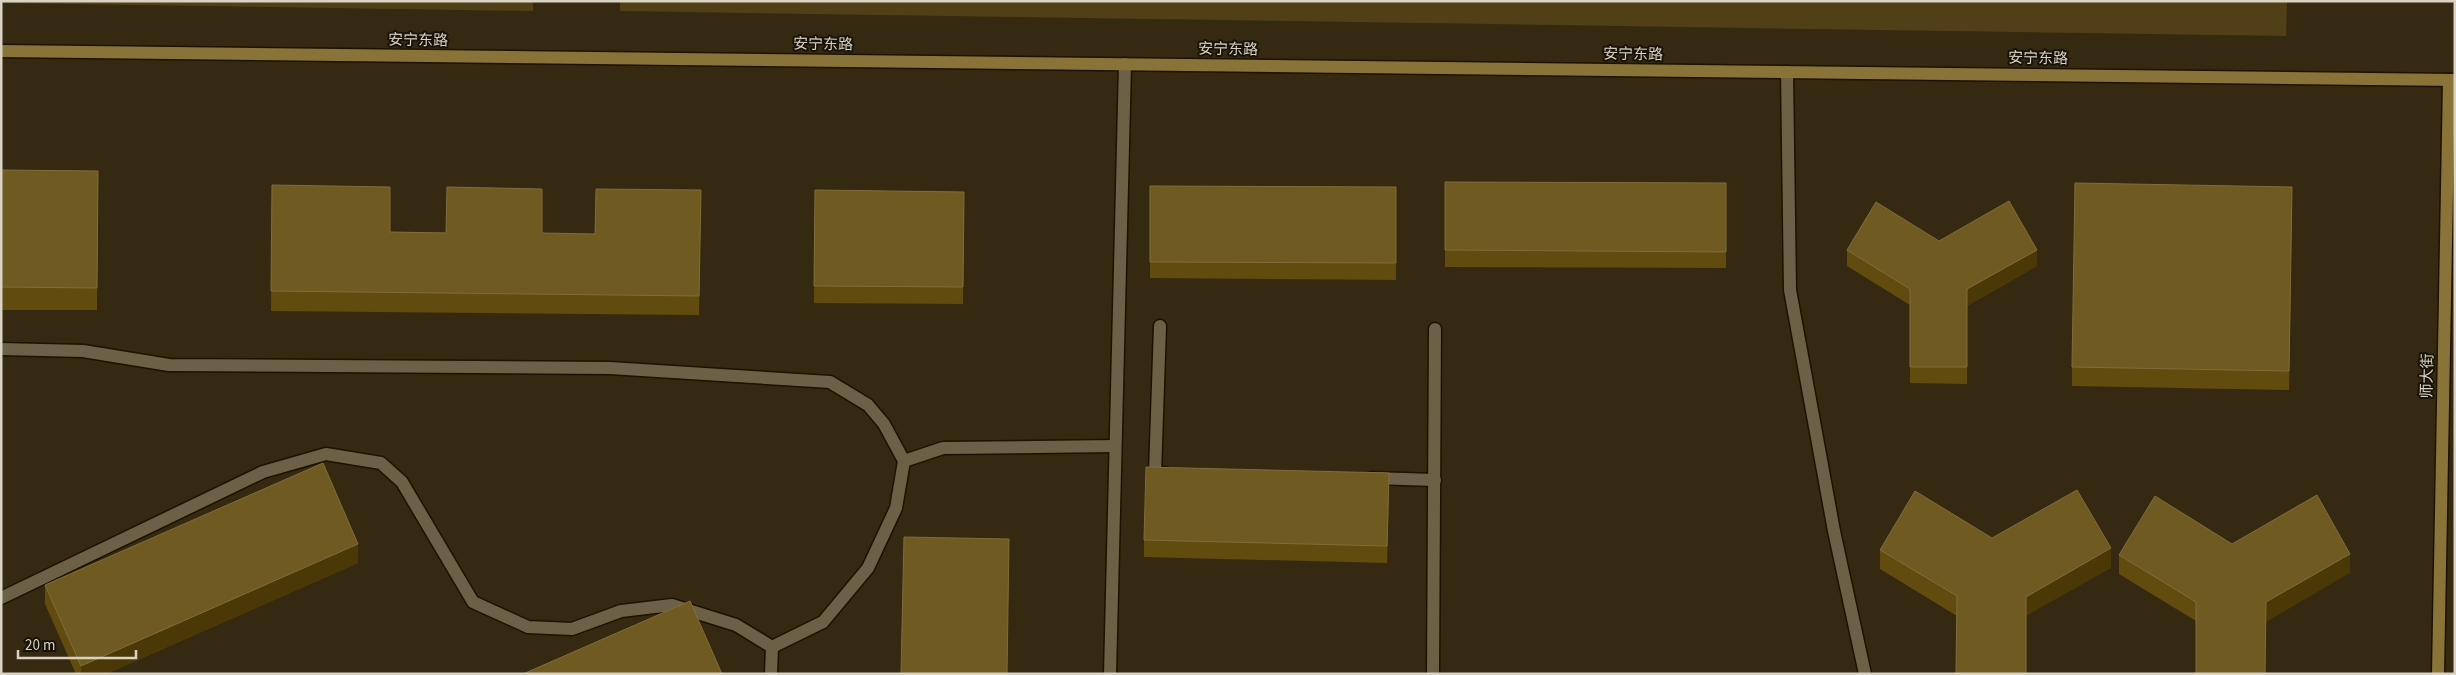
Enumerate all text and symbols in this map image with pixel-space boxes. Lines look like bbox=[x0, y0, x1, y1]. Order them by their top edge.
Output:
street label: 安宁东路 bbox=[388, 29, 448, 52]
street label: 安宁东路 bbox=[793, 33, 853, 56]
street label: 安宁东路 bbox=[1198, 38, 1258, 61]
street label: 安宁东路 bbox=[1603, 43, 1663, 66]
street label: 安宁东路 bbox=[2008, 47, 2068, 70]
street label: 师大街 bbox=[2417, 353, 2438, 399]
scale bar bbox=[18, 628, 135, 660]
text: 20 m bbox=[25, 635, 55, 656]

